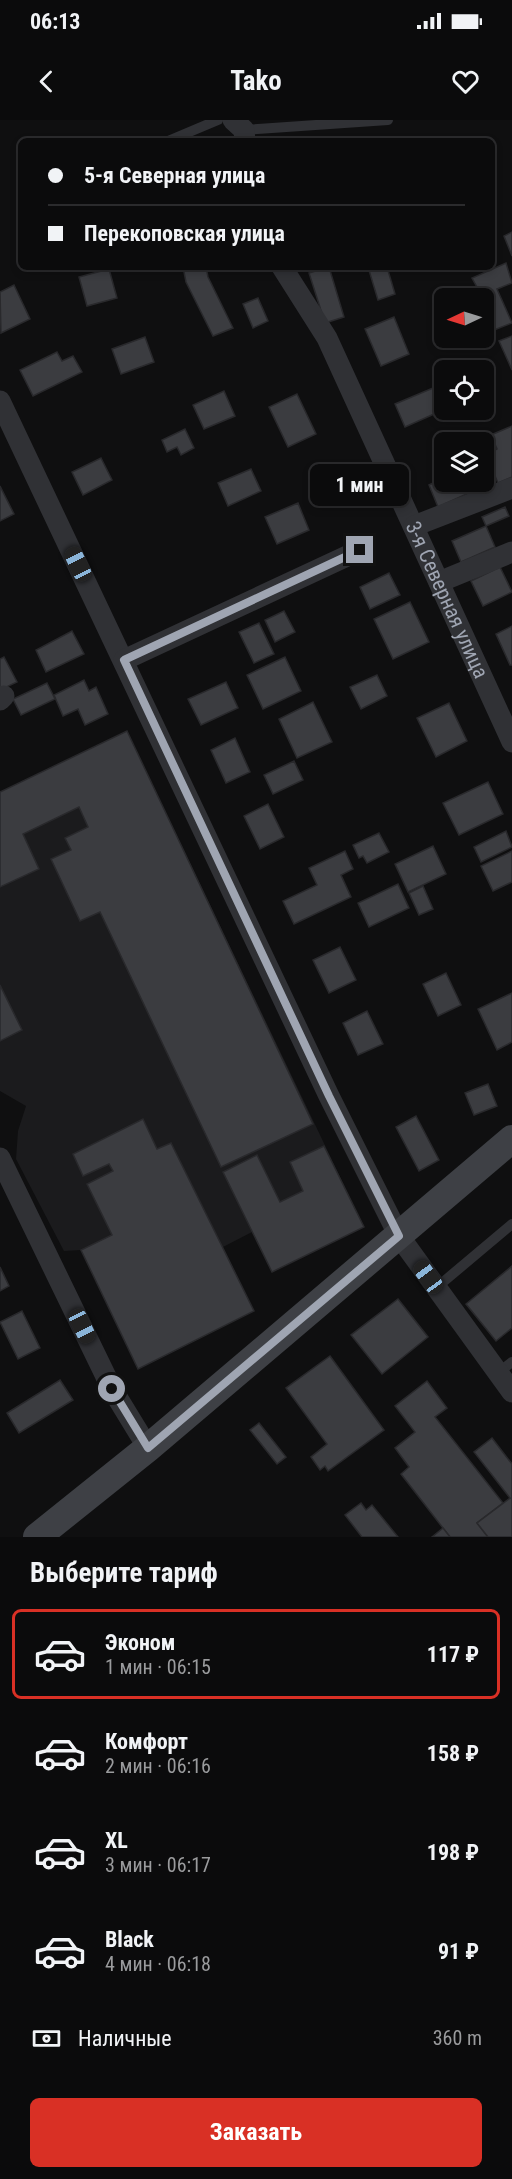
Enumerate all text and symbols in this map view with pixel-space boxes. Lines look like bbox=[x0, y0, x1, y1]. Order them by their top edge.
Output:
text: 06:13 bbox=[30, 9, 81, 34]
icon: back bbox=[30, 65, 63, 98]
text: Tako bbox=[230, 65, 282, 97]
icon: heart bbox=[449, 65, 482, 98]
text: 5-я Северная улица bbox=[84, 163, 265, 188]
text: Перекоповская улица bbox=[84, 221, 285, 246]
north arrow bbox=[434, 288, 494, 348]
map controls bbox=[434, 288, 494, 492]
button: locate bbox=[434, 360, 494, 420]
button: layers bbox=[434, 432, 494, 492]
callout: 1 мин bbox=[310, 463, 410, 505]
text: 1 мин bbox=[336, 473, 383, 497]
street label: 3-я Северная улица bbox=[401, 518, 493, 682]
route end bbox=[346, 536, 373, 563]
car bbox=[62, 544, 94, 584]
car bbox=[410, 1257, 446, 1297]
car bbox=[66, 1306, 98, 1346]
route start bbox=[98, 1375, 125, 1402]
text: Выберите тариф bbox=[30, 1557, 218, 1589]
icon: car bbox=[33, 1627, 87, 1681]
text: Эконом bbox=[105, 1630, 175, 1655]
text: 117 ₽ bbox=[427, 1642, 479, 1667]
text: 1 мин · 06:15 bbox=[105, 1655, 211, 1679]
icon: car bbox=[33, 1726, 87, 1780]
text: Комфорт bbox=[105, 1729, 188, 1754]
text: 158 ₽ bbox=[427, 1741, 479, 1766]
text: 2 мин · 06:16 bbox=[105, 1754, 211, 1778]
icon: car bbox=[33, 1825, 87, 1879]
text: XL bbox=[105, 1828, 128, 1853]
text: 198 ₽ bbox=[427, 1840, 479, 1865]
text: 3 мин · 06:17 bbox=[105, 1853, 211, 1877]
icon: car bbox=[33, 1924, 87, 1978]
text: Black bbox=[105, 1927, 154, 1952]
text: 91 ₽ bbox=[438, 1939, 479, 1964]
text: 4 мин · 06:18 bbox=[105, 1952, 211, 1976]
icon: cash bbox=[30, 2022, 63, 2055]
text: Наличные bbox=[78, 2026, 172, 2051]
text: 360 m bbox=[433, 2026, 482, 2050]
button: Заказать bbox=[30, 2098, 482, 2167]

